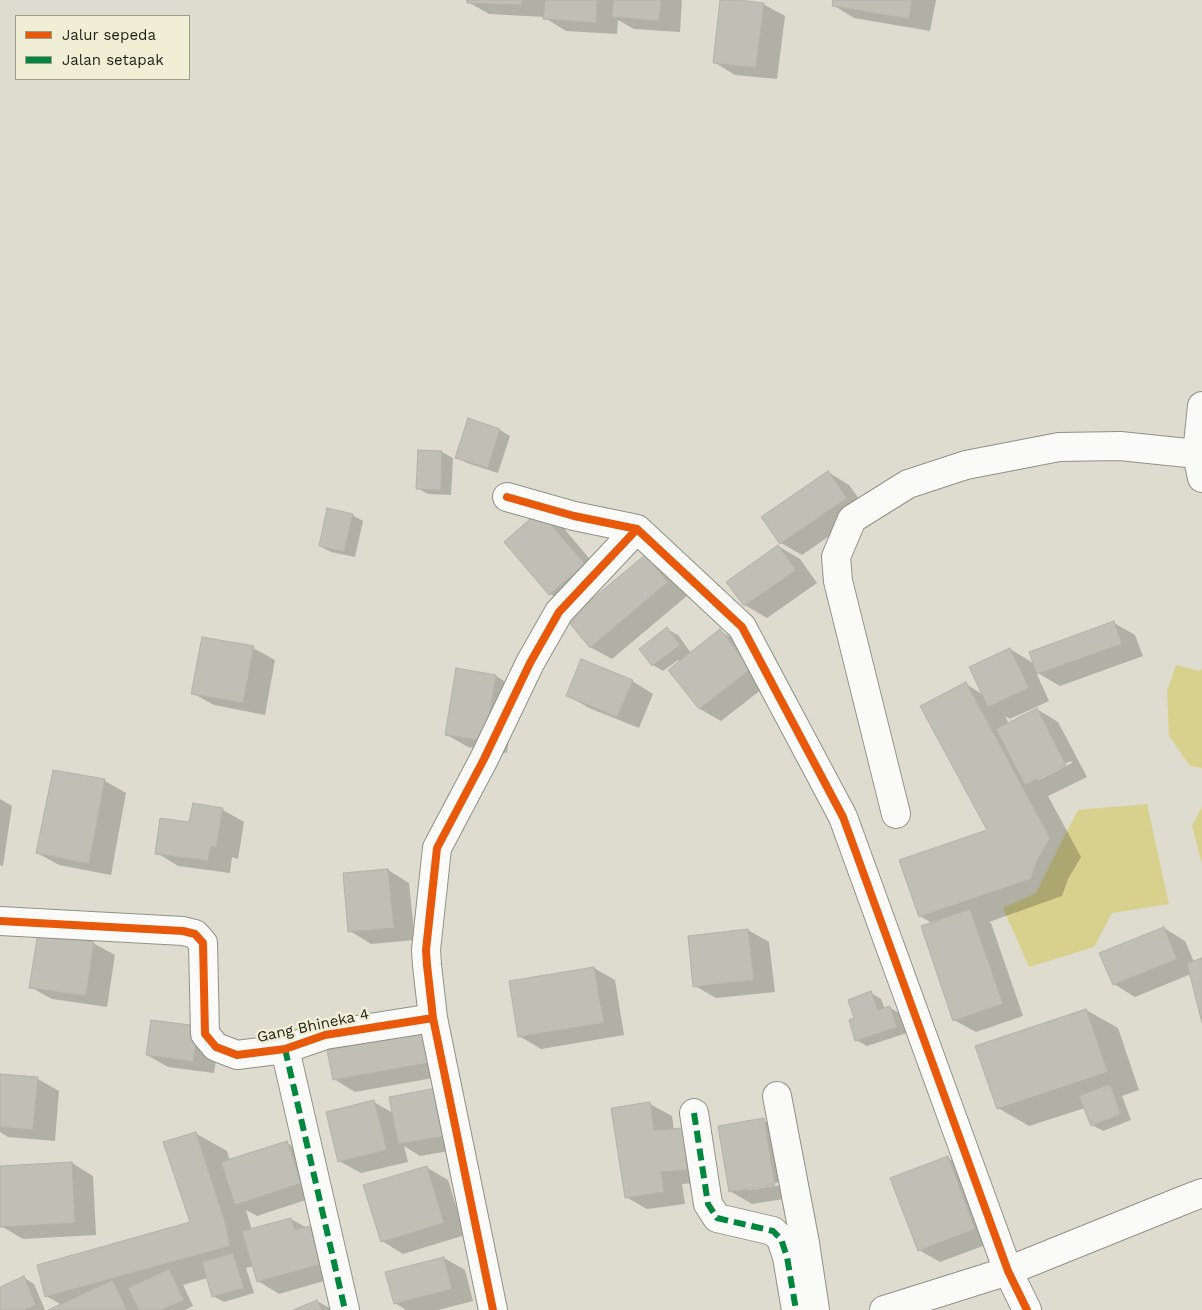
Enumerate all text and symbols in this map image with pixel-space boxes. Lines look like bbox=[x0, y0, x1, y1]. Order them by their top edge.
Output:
legend bbox=[15, 15, 190, 80]
text: Jalur sepeda bbox=[62, 26, 156, 44]
text: Jalan setapak bbox=[62, 51, 164, 69]
street label: Gang Bhineka 4 bbox=[255, 1005, 371, 1047]

